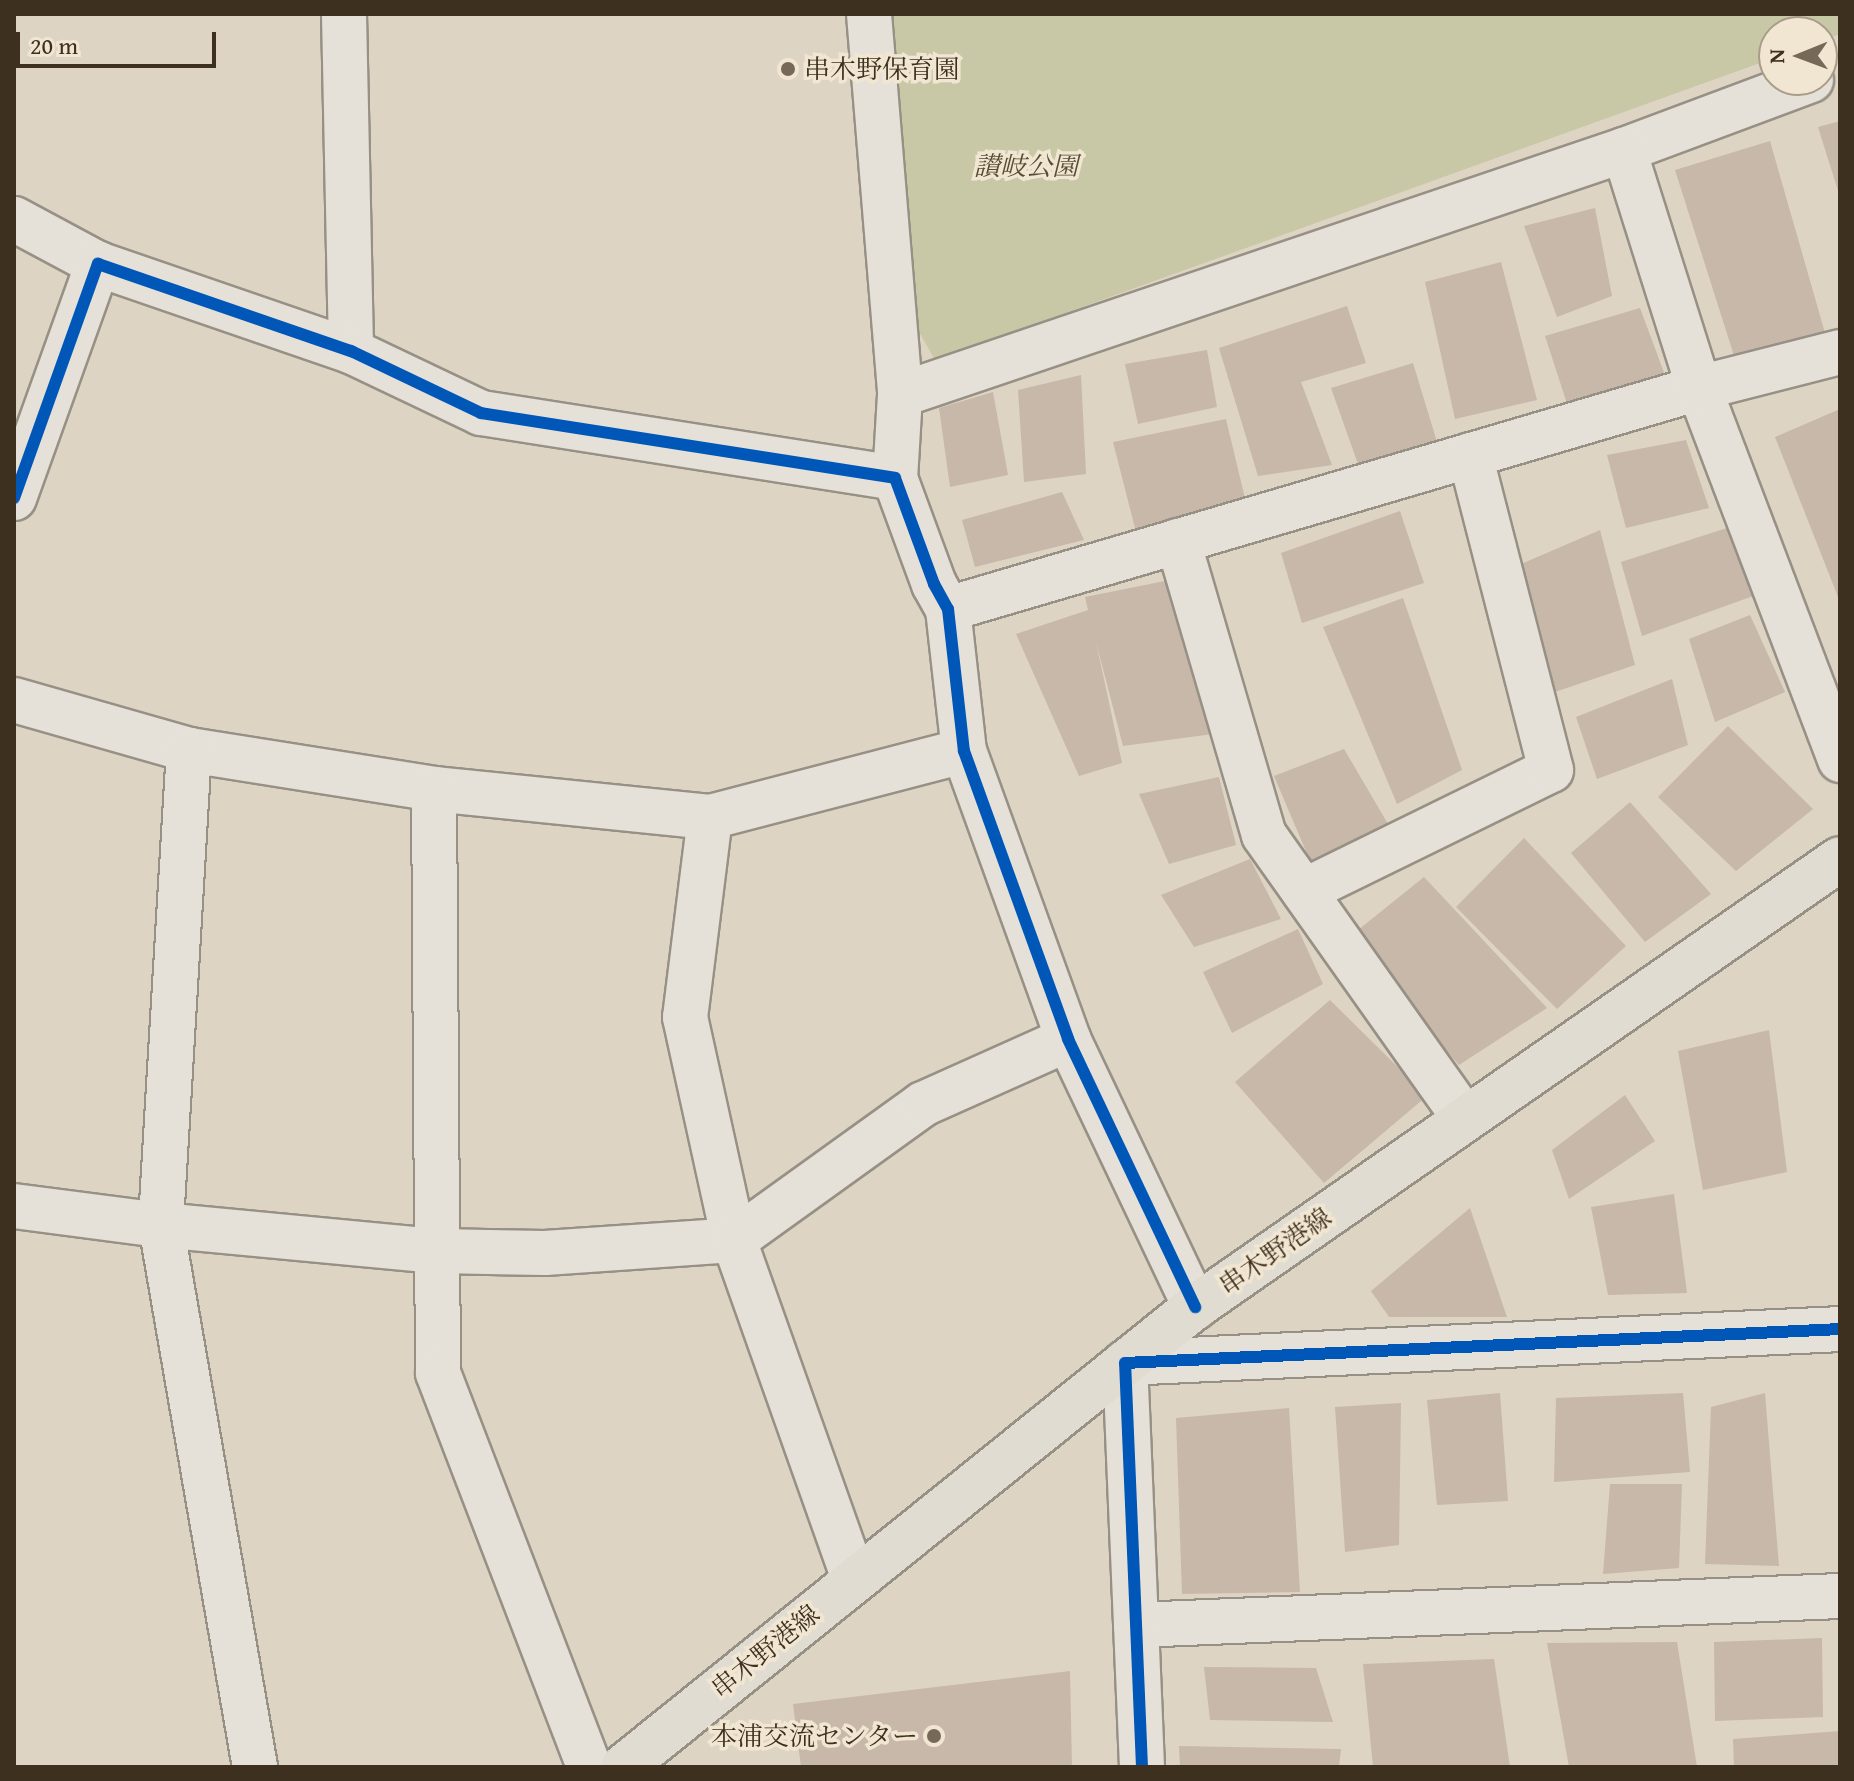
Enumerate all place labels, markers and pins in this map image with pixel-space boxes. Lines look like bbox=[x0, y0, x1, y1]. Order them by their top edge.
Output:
place label: 串木野保育園 bbox=[804, 53, 960, 85]
marker: 串木野保育園 bbox=[779, 60, 797, 78]
place label: 本浦交流センター bbox=[710, 1720, 918, 1752]
marker: 本浦交流センター bbox=[925, 1727, 943, 1745]

